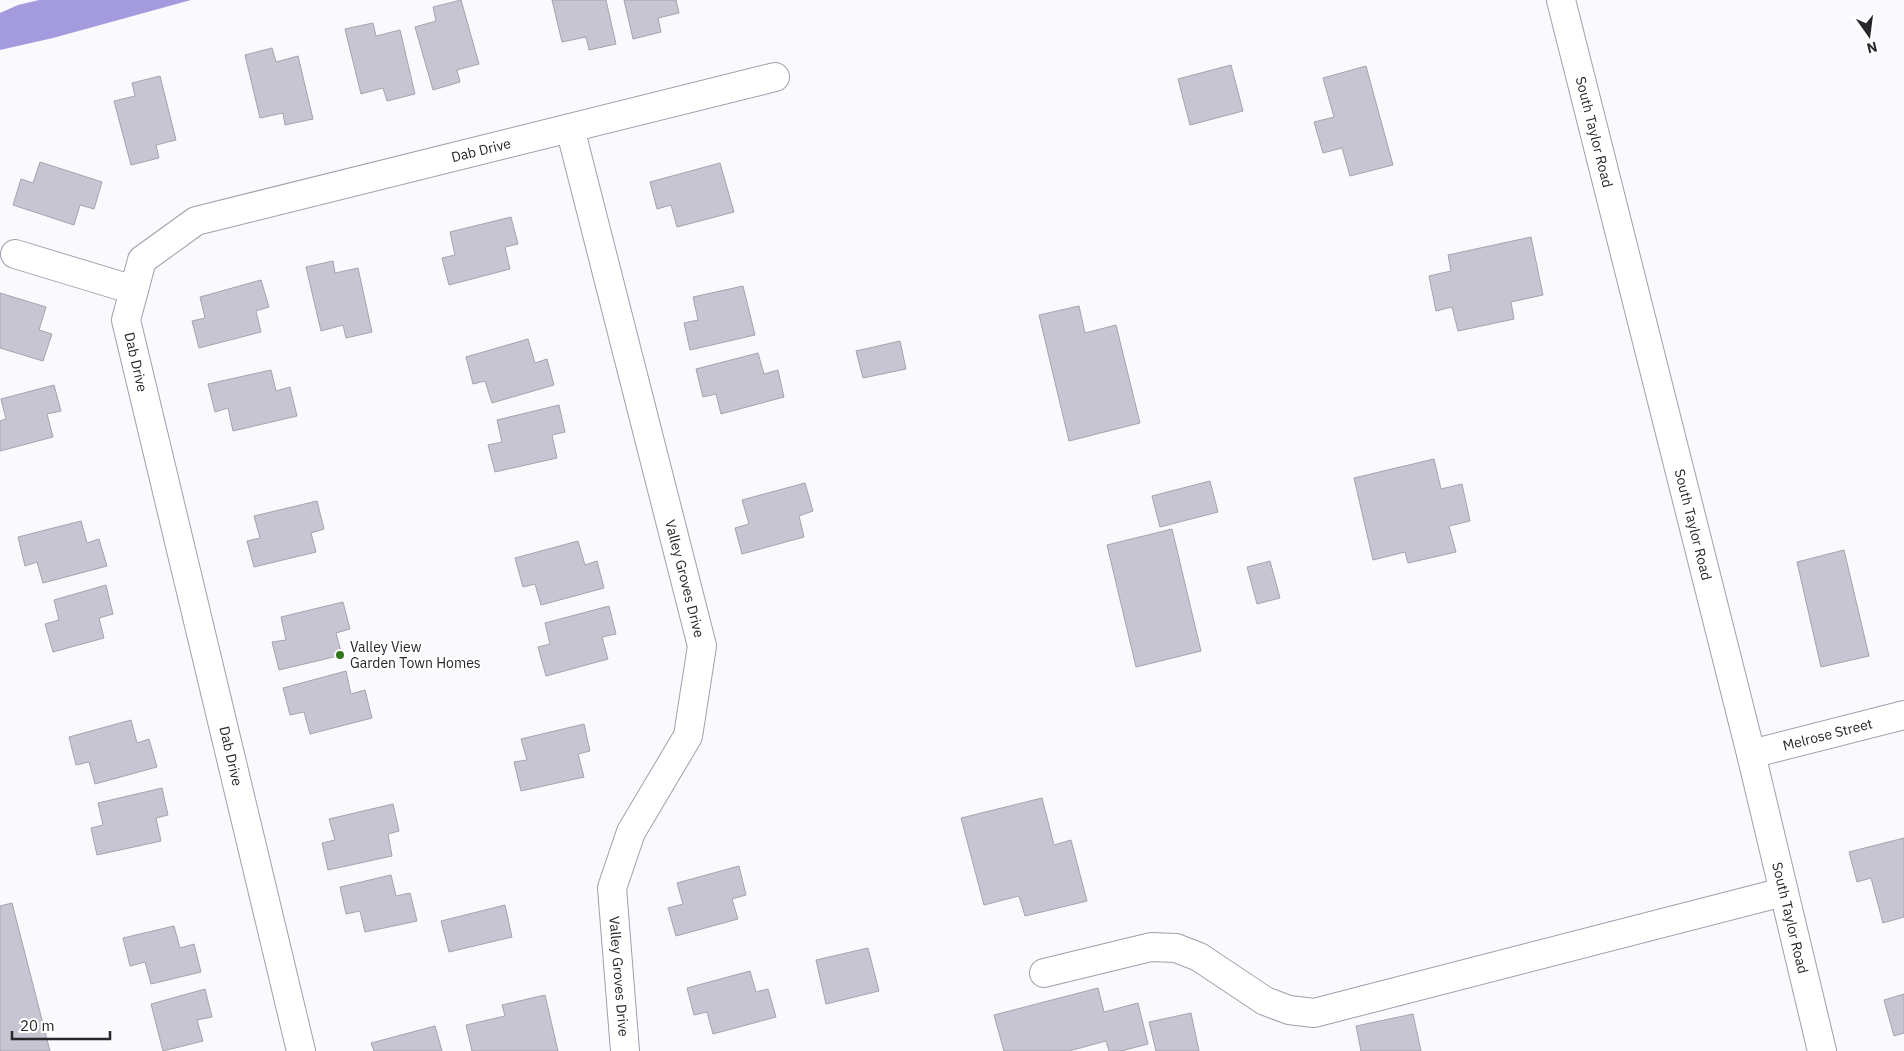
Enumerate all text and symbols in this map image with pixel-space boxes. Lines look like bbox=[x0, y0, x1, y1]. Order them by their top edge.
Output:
north arrow bbox=[1844, 10, 1894, 60]
text: N bbox=[1865, 38, 1879, 58]
street label: South Taylor Road bbox=[1572, 74, 1617, 189]
street label: Dab Drive bbox=[449, 134, 513, 166]
street label: Dab Drive bbox=[120, 330, 152, 394]
street label: South Taylor Road bbox=[1671, 467, 1716, 582]
street label: Valley Groves Drive bbox=[661, 518, 709, 640]
place label: Valley View Garden Town Homes bbox=[350, 638, 481, 672]
marker: Valley View Garden Town Homes bbox=[334, 649, 346, 661]
street label: Melrose Street bbox=[1781, 714, 1874, 755]
street label: Dab Drive bbox=[215, 724, 247, 788]
street label: South Taylor Road bbox=[1768, 860, 1812, 975]
street label: Valley Groves Drive bbox=[605, 915, 633, 1038]
scale bar bbox=[12, 1008, 110, 1040]
text: 20 m bbox=[20, 1016, 55, 1035]

